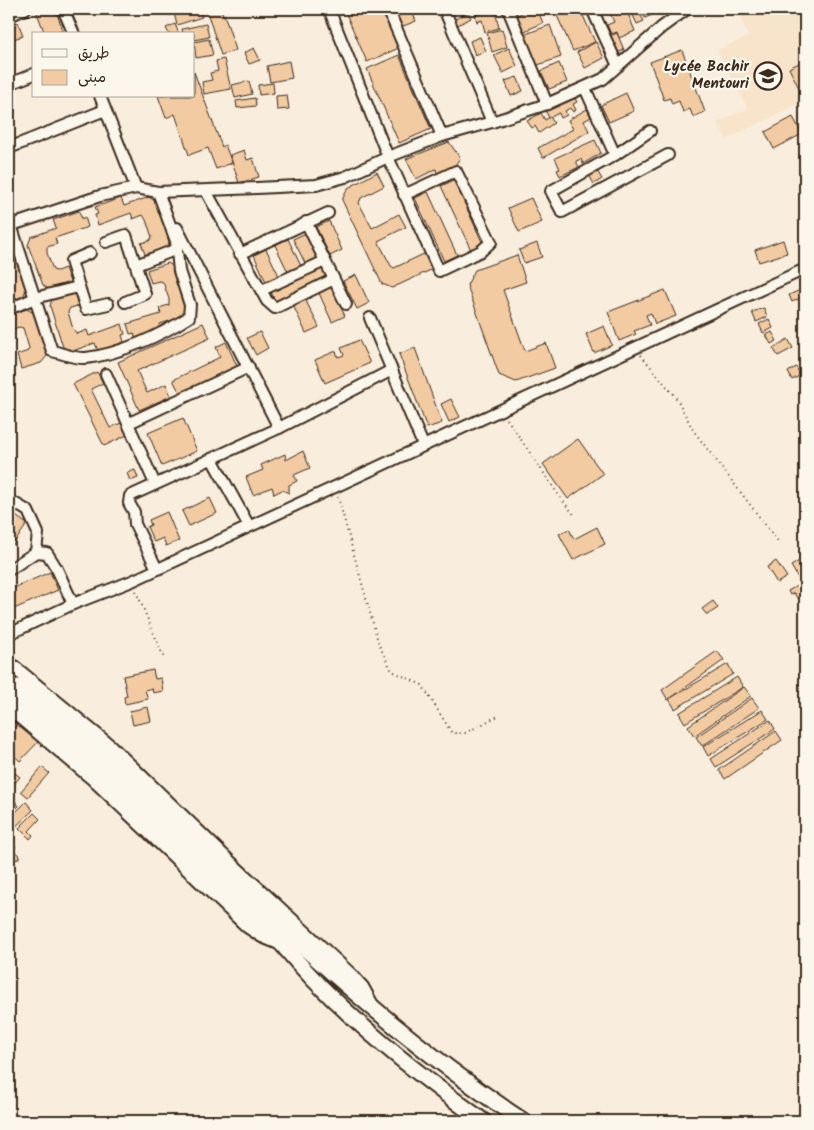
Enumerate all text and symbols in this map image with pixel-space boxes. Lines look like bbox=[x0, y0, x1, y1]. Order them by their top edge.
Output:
legend bbox=[32, 32, 195, 98]
text: طريق bbox=[78, 42, 110, 66]
place label: Lycée Bachir Mentouri bbox=[664, 55, 750, 96]
school or university icon: Lycée Bachir Mentouri bbox=[753, 61, 783, 91]
text: مبنى bbox=[78, 66, 106, 90]

